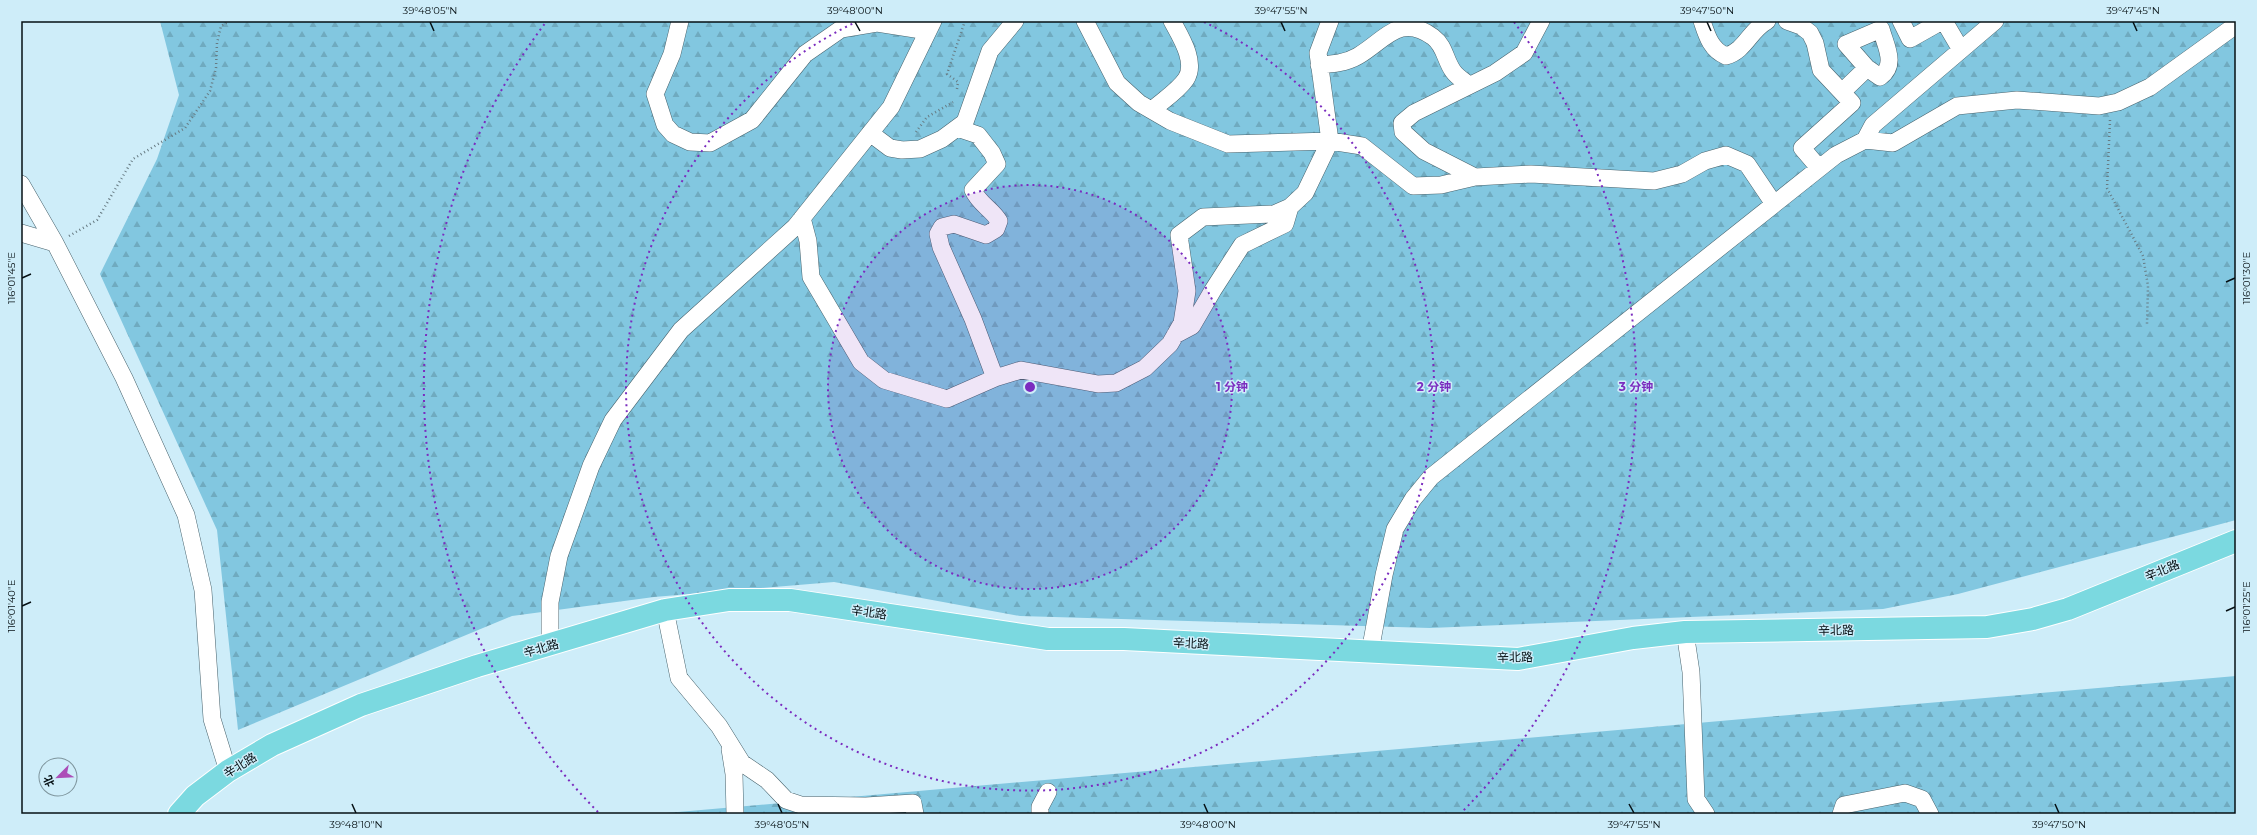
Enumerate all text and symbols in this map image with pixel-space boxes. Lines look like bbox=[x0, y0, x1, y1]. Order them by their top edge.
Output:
text: 39°48'05"N bbox=[403, 4, 457, 17]
text: 39°48'00"N bbox=[827, 4, 883, 17]
text: 39°47'55"N bbox=[1254, 4, 1308, 17]
text: 39°47'50"N bbox=[1680, 4, 1734, 17]
text: 39°47'45"N bbox=[2106, 4, 2160, 17]
text: 116°01'30"E bbox=[2240, 251, 2253, 304]
text: 116°01'45"E bbox=[5, 252, 18, 304]
text: 1 分钟 bbox=[1216, 379, 1248, 394]
text: 2 分钟 bbox=[1417, 379, 1451, 394]
text: 3 分钟 bbox=[1618, 379, 1653, 394]
centre of rings bbox=[1023, 380, 1037, 394]
street label: 辛北路 bbox=[2142, 556, 2182, 584]
text: 116°01'40"E bbox=[5, 579, 18, 632]
text: 116°01'25"E bbox=[2240, 581, 2253, 633]
street label: 辛北路 bbox=[850, 602, 888, 622]
street label: 辛北路 bbox=[1818, 622, 1854, 638]
street label: 辛北路 bbox=[1173, 635, 1209, 651]
street label: 辛北路 bbox=[522, 636, 560, 660]
street label: 辛北路 bbox=[1497, 649, 1533, 665]
street label: 辛北路 bbox=[221, 749, 259, 781]
north arrow bbox=[38, 757, 78, 797]
text: 北 bbox=[40, 773, 57, 789]
text: 39°48'10"N bbox=[329, 818, 383, 831]
text: 39°48'05"N bbox=[755, 818, 809, 831]
text: 39°48'00"N bbox=[1180, 818, 1236, 831]
text: 39°47'55"N bbox=[1607, 818, 1661, 831]
text: 39°47'50"N bbox=[2032, 818, 2086, 831]

